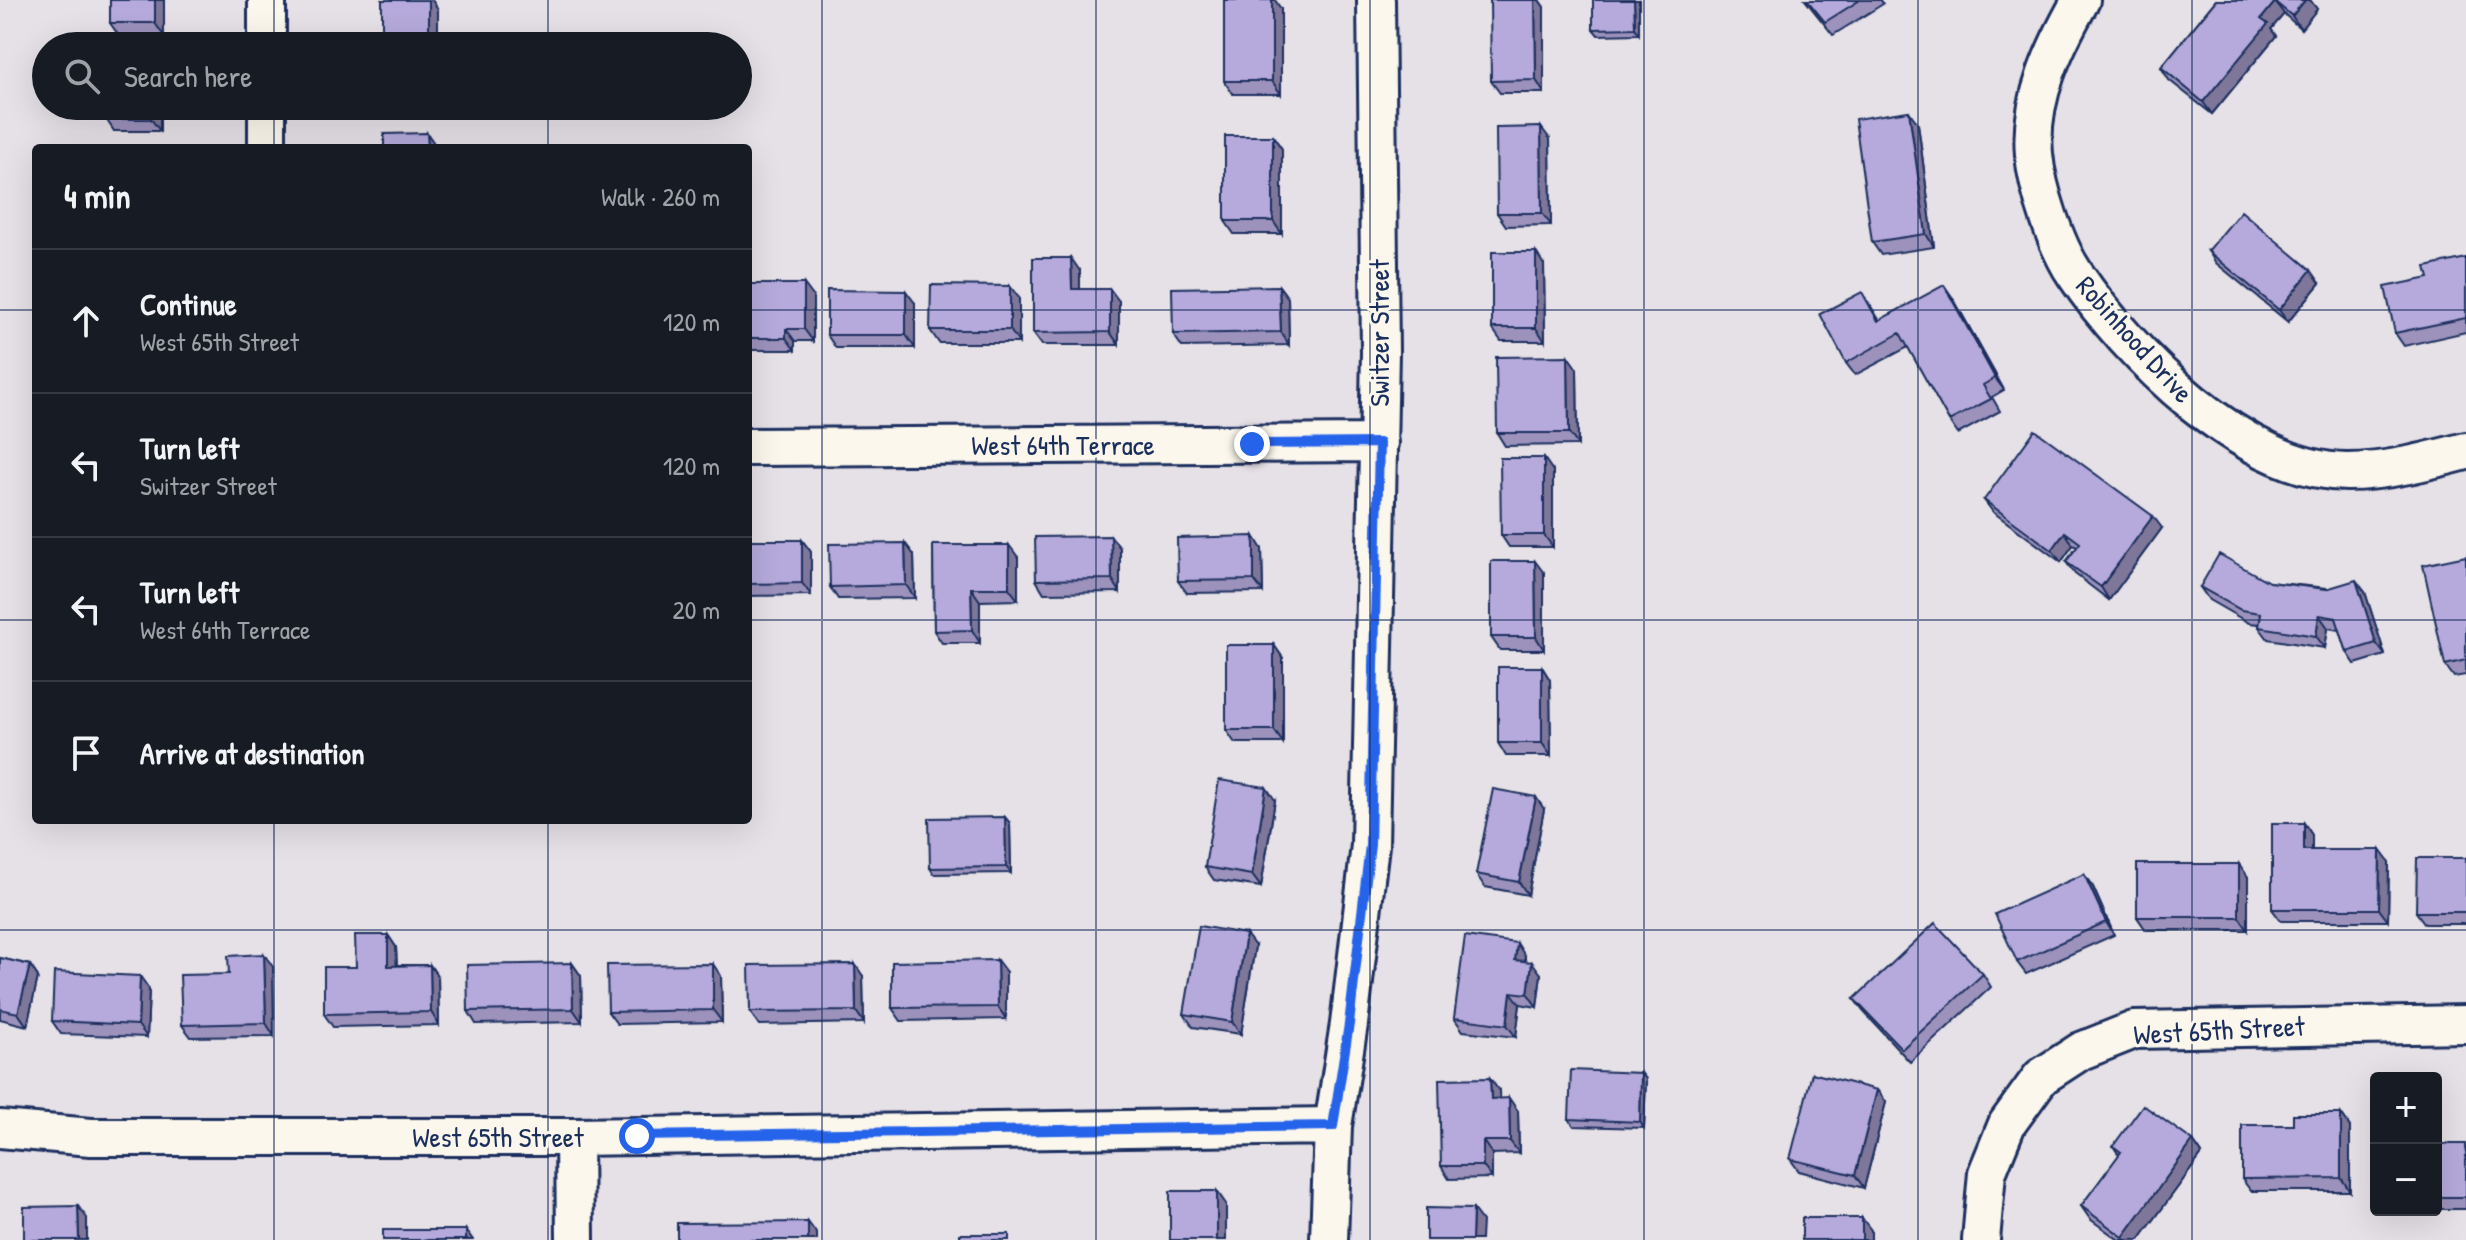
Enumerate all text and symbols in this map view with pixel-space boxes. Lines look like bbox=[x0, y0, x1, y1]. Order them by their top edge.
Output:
search box bbox=[32, 32, 752, 120]
icon: search bbox=[60, 54, 104, 98]
text: Search here bbox=[124, 56, 252, 96]
text: 4 min bbox=[64, 173, 131, 219]
text: Walk · 260 m bbox=[601, 179, 720, 214]
street label: Switzer Street bbox=[1360, 259, 1398, 407]
street label: Robinhood Drive bbox=[2068, 267, 2202, 411]
text: Continue bbox=[140, 284, 237, 324]
icon: ahead bbox=[64, 299, 108, 343]
text: 120 m bbox=[663, 304, 720, 339]
text: West 65th Street bbox=[140, 324, 299, 359]
street label: West 64th Terrace bbox=[971, 426, 1155, 464]
route end bbox=[1234, 426, 1270, 462]
text: Turn left bbox=[140, 428, 239, 468]
icon: left bbox=[64, 443, 108, 487]
text: 120 m bbox=[663, 448, 720, 483]
text: Switzer Street bbox=[140, 468, 277, 503]
text: Turn left bbox=[140, 572, 239, 612]
icon: left bbox=[64, 587, 108, 631]
text: 20 m bbox=[673, 592, 720, 627]
text: West 64th Terrace bbox=[140, 612, 310, 647]
icon: arrive bbox=[64, 731, 108, 775]
text: Arrive at destination bbox=[140, 733, 365, 773]
street label: West 65th Street bbox=[2132, 1007, 2306, 1053]
map controls bbox=[2370, 1072, 2442, 1216]
button: + bbox=[2370, 1072, 2442, 1144]
street label: West 65th Street bbox=[412, 1118, 584, 1156]
route start bbox=[619, 1118, 655, 1154]
button: − bbox=[2370, 1144, 2442, 1216]

